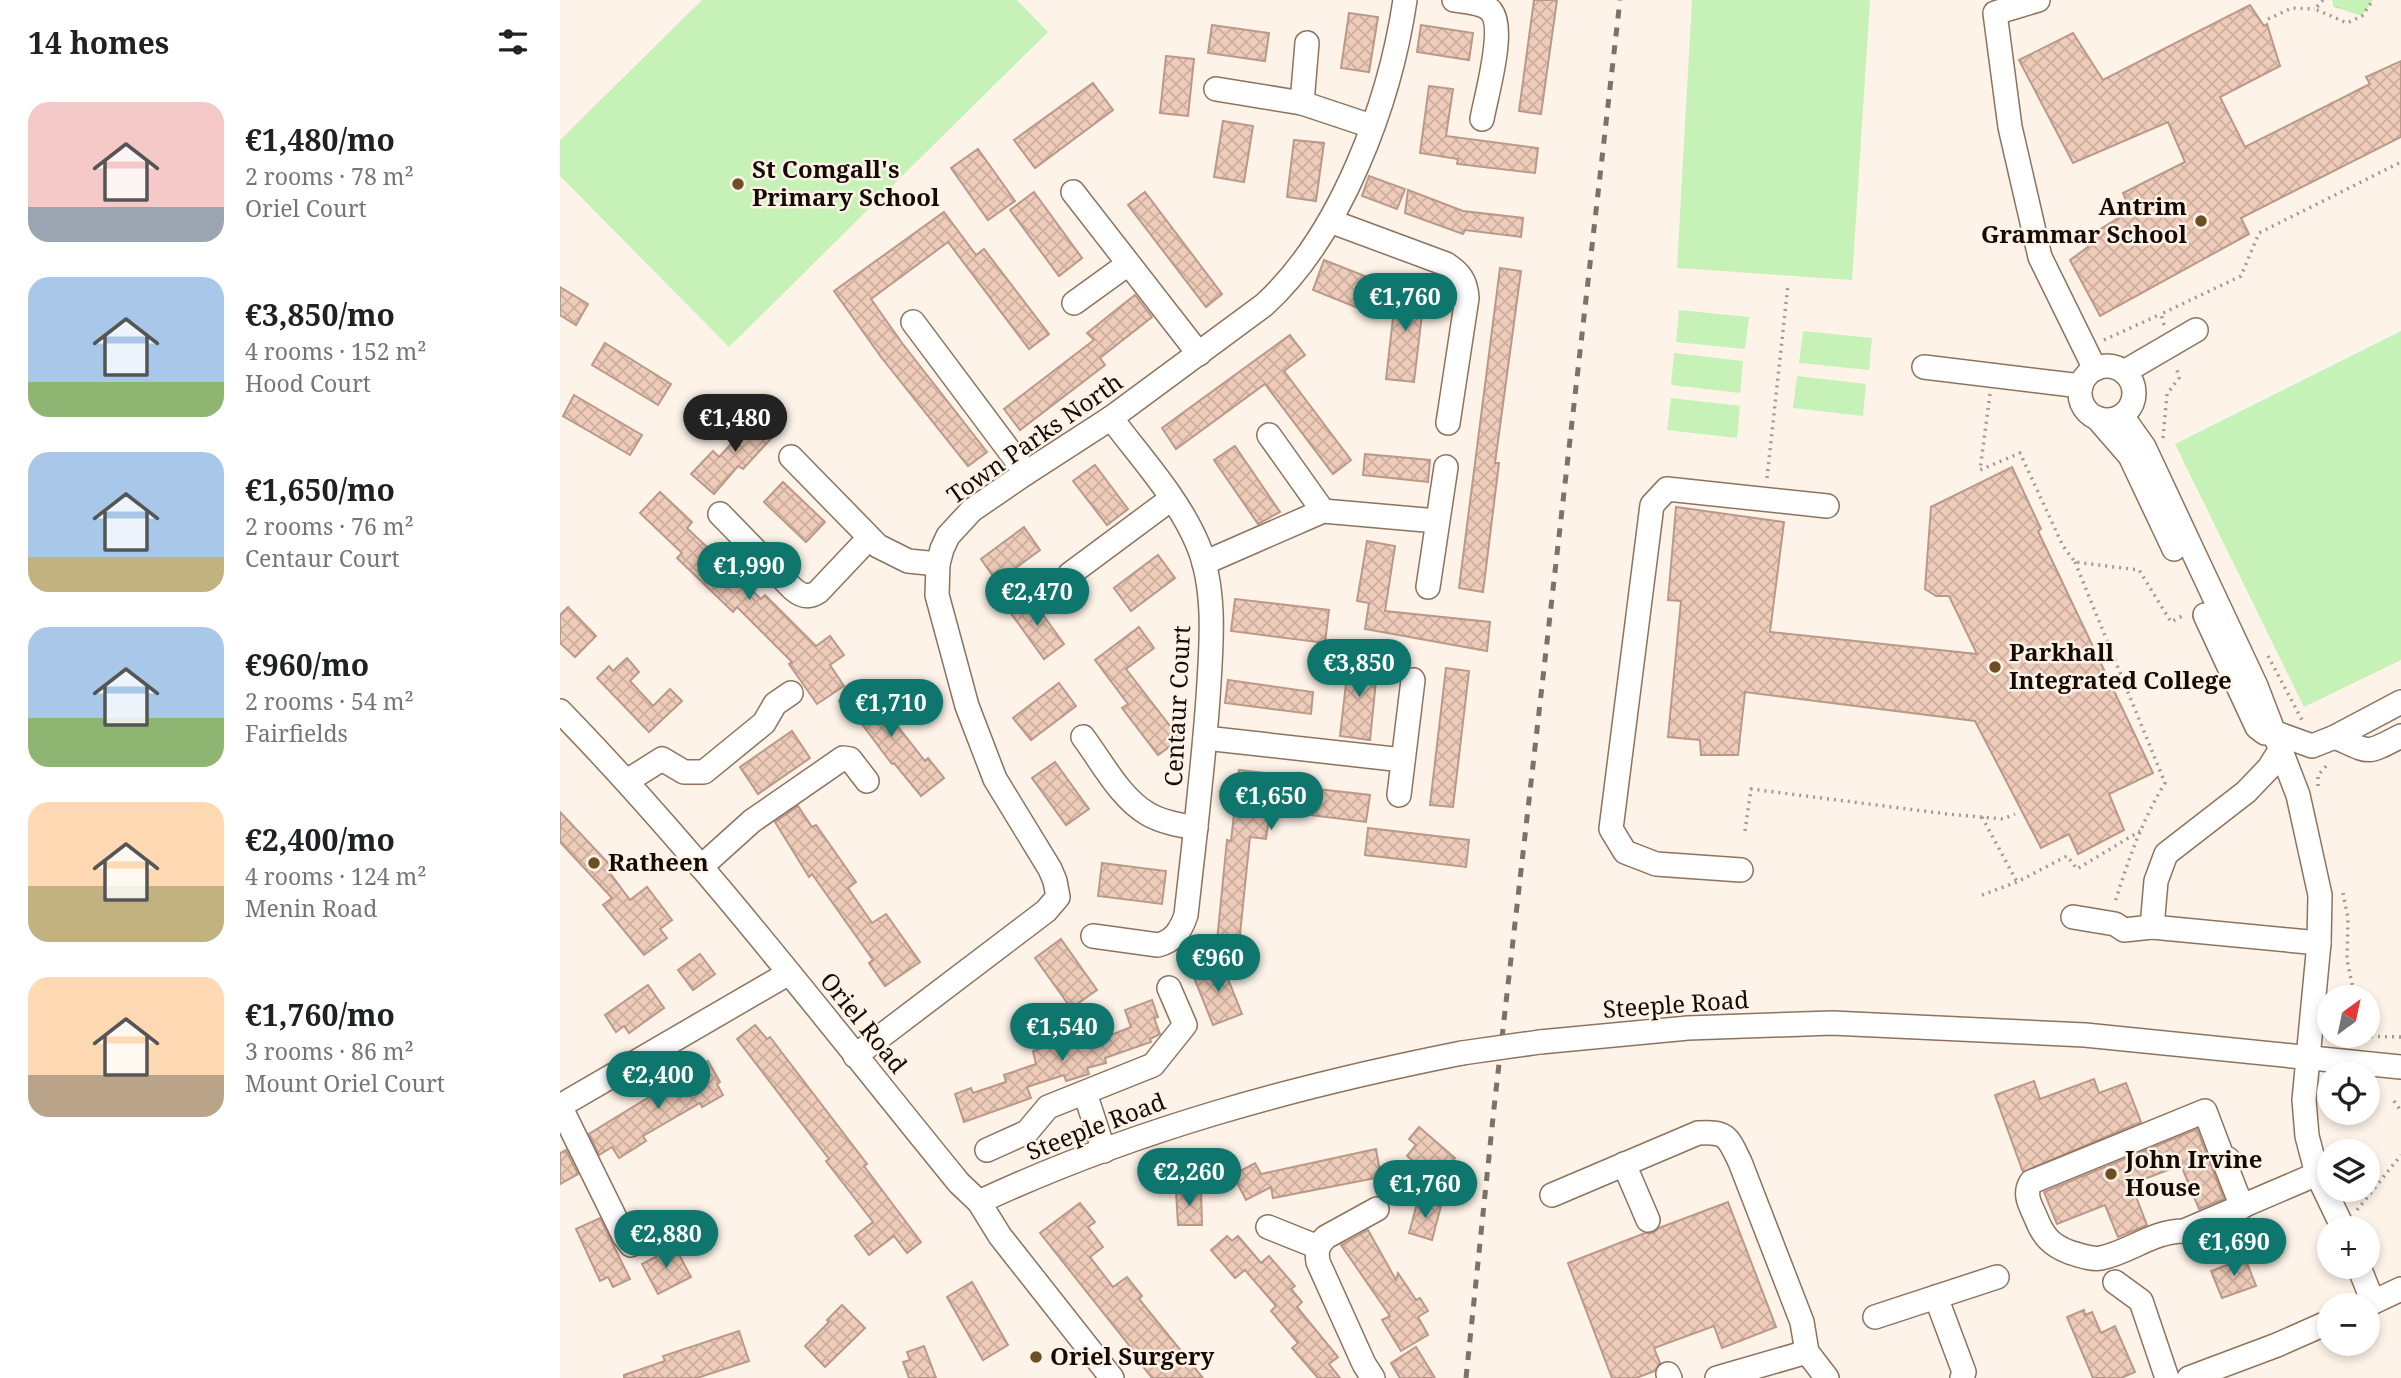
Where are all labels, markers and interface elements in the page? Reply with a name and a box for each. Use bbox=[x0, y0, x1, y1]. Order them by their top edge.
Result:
text: 14 homes bbox=[28, 22, 169, 63]
icon: filters bbox=[494, 23, 532, 61]
text: €1,480/mo bbox=[245, 119, 395, 160]
icon: home bbox=[84, 130, 168, 214]
place label: St Comgall's Primary School bbox=[752, 152, 940, 213]
text: 2 rooms · 78 m² bbox=[245, 160, 414, 192]
marker: St Comgall's Primary School bbox=[730, 176, 746, 192]
place label: Antrim Grammar School bbox=[1981, 189, 2188, 250]
text: Oriel Court bbox=[245, 192, 367, 224]
marker: Antrim Grammar School bbox=[2193, 213, 2209, 229]
pin: €1,760 bbox=[1348, 274, 1462, 333]
text: €1,760 bbox=[1369, 280, 1441, 312]
text: €3,850/mo bbox=[245, 294, 395, 335]
icon: home bbox=[84, 305, 168, 389]
text: 4 rooms · 152 m² bbox=[245, 335, 427, 367]
street label: Town Parks North bbox=[940, 365, 1129, 511]
text: Hood Court bbox=[245, 367, 371, 399]
pin: €1,480 bbox=[678, 394, 792, 454]
text: €1,480 bbox=[699, 401, 771, 433]
text: €1,650/mo bbox=[245, 469, 395, 510]
icon: home bbox=[84, 480, 168, 564]
text: 2 rooms · 76 m² bbox=[245, 510, 414, 542]
text: Centaur Court bbox=[245, 542, 400, 574]
pin: €1,990 bbox=[692, 542, 806, 602]
text: €1,990 bbox=[713, 549, 785, 581]
pin: €2,470 bbox=[980, 568, 1094, 628]
text: €2,470 bbox=[1001, 575, 1073, 607]
street label: Centaur Court bbox=[1156, 624, 1197, 787]
place label: Parkhall Integrated College bbox=[2009, 635, 2232, 696]
pin: €3,850 bbox=[1302, 640, 1416, 699]
text: €960/mo bbox=[245, 644, 369, 685]
text: €3,850 bbox=[1323, 646, 1395, 678]
icon: home bbox=[84, 655, 168, 739]
marker: Parkhall Integrated College bbox=[1987, 659, 2003, 675]
pin: €1,710 bbox=[834, 680, 948, 739]
text: 2 rooms · 54 m² bbox=[245, 685, 414, 717]
text: €1,710 bbox=[855, 686, 927, 718]
text: Fairfields bbox=[245, 717, 348, 749]
pin: €1,650 bbox=[1214, 772, 1328, 832]
text: €1,650 bbox=[1235, 779, 1307, 811]
text: €2,400/mo bbox=[245, 819, 395, 860]
icon: home bbox=[84, 830, 168, 914]
place label: Ratheen bbox=[608, 845, 709, 878]
marker: Ratheen bbox=[586, 855, 602, 871]
text: 4 rooms · 124 m² bbox=[245, 860, 427, 892]
text: Menin Road bbox=[245, 892, 377, 924]
pin: €960 bbox=[1177, 934, 1259, 994]
text: €960 bbox=[1192, 941, 1244, 973]
street label: Oriel Road bbox=[813, 965, 915, 1080]
street label: Steeple Road bbox=[1602, 982, 1750, 1025]
north arrow bbox=[2317, 985, 2380, 1048]
map controls bbox=[2317, 985, 2380, 1356]
text: €1,760/mo bbox=[245, 994, 395, 1035]
pin: €1,540 bbox=[1005, 1004, 1119, 1063]
icon: home bbox=[84, 1005, 168, 1089]
text: €1,540 bbox=[1026, 1010, 1098, 1042]
text: 3 rooms · 86 m² bbox=[245, 1035, 414, 1067]
pin: €2,400 bbox=[601, 1052, 715, 1111]
text: €2,400 bbox=[622, 1058, 694, 1090]
button: locate bbox=[2317, 1062, 2380, 1125]
text: Mount Oriel Court bbox=[245, 1067, 445, 1099]
street label: Steeple Road bbox=[1021, 1084, 1170, 1167]
button: layers bbox=[2317, 1139, 2380, 1202]
place label: John Irvine House bbox=[2124, 1142, 2262, 1203]
pin: €2,260 bbox=[1132, 1148, 1246, 1208]
text: €2,260 bbox=[1153, 1155, 1225, 1187]
pin: €1,760 bbox=[1368, 1160, 1482, 1220]
marker: John Irvine House bbox=[2103, 1166, 2119, 1182]
text: €1,760 bbox=[1389, 1167, 1461, 1199]
pin: €2,880 bbox=[609, 1210, 723, 1270]
button: + bbox=[2317, 1216, 2380, 1279]
text: €2,880 bbox=[630, 1217, 702, 1249]
pin: €1,690 bbox=[2177, 1218, 2291, 1278]
text: €1,690 bbox=[2198, 1225, 2270, 1257]
button: − bbox=[2317, 1293, 2380, 1356]
place label: Oriel Surgery bbox=[1050, 1339, 1214, 1372]
marker: Oriel Surgery bbox=[1028, 1349, 1044, 1365]

